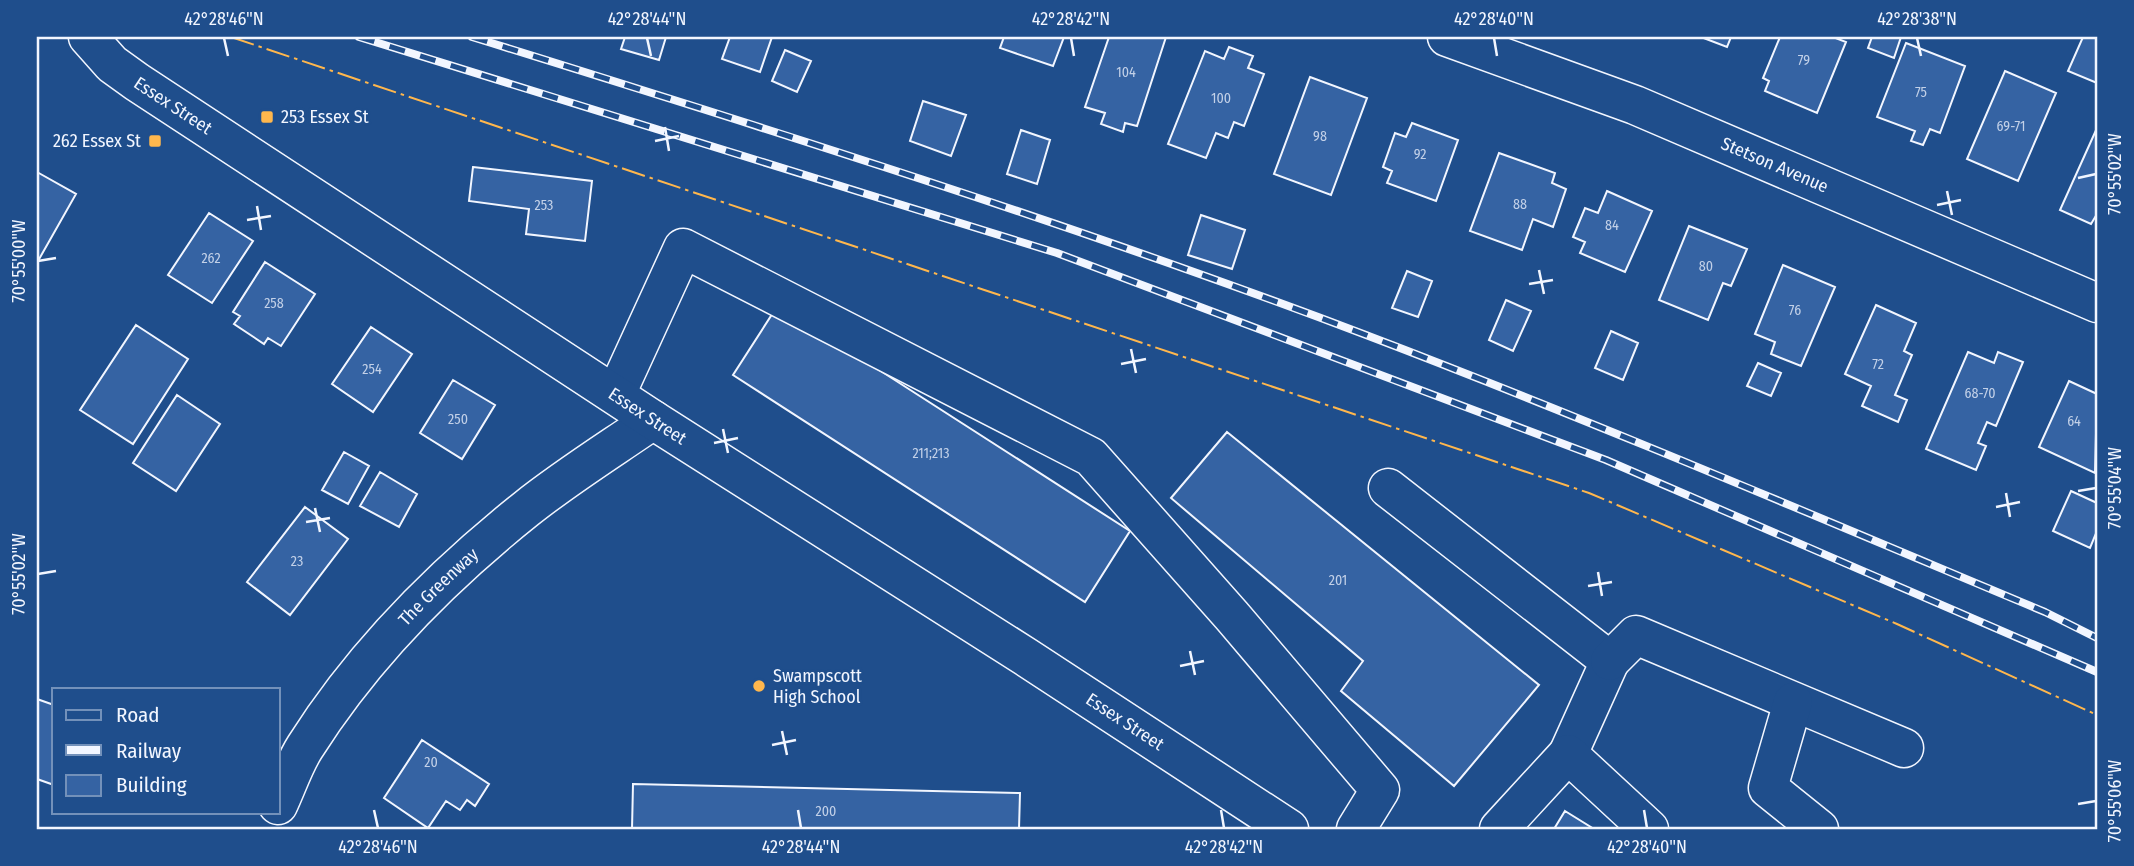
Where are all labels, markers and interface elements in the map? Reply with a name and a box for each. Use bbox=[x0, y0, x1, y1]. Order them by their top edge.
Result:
text: 42°28'46"N bbox=[184, 8, 264, 30]
text: 42°28'44"N bbox=[608, 8, 686, 30]
text: 42°28'42"N bbox=[1032, 8, 1110, 30]
text: 42°28'40"N bbox=[1454, 8, 1534, 30]
text: 42°28'38"N bbox=[1877, 8, 1957, 30]
house number: 79 bbox=[1798, 52, 1810, 69]
house number: 104 bbox=[1116, 64, 1136, 81]
street label: Essex Street bbox=[130, 72, 216, 139]
house number: 75 bbox=[1915, 84, 1927, 101]
house number: 100 bbox=[1211, 90, 1231, 107]
place label: 253 Essex St bbox=[281, 106, 369, 128]
marker: 253 Essex St bbox=[259, 109, 275, 125]
house number: 69-71 bbox=[1997, 118, 2025, 135]
house number: 98 bbox=[1313, 128, 1327, 145]
place label: 262 Essex St bbox=[53, 130, 141, 152]
street label: Stetson Avenue bbox=[1718, 132, 1832, 198]
marker: 262 Essex St bbox=[147, 133, 163, 149]
text: 70°55'02"W bbox=[2104, 133, 2126, 215]
house number: 92 bbox=[1414, 146, 1426, 163]
house number: 88 bbox=[1513, 196, 1527, 213]
house number: 253 bbox=[535, 197, 553, 214]
house number: 84 bbox=[1605, 217, 1619, 234]
text: 70°55'00"W bbox=[8, 219, 30, 303]
house number: 262 bbox=[201, 250, 221, 267]
house number: 80 bbox=[1699, 258, 1713, 275]
house number: 258 bbox=[264, 295, 284, 312]
house number: 76 bbox=[1789, 302, 1801, 319]
house number: 72 bbox=[1872, 356, 1884, 373]
house number: 254 bbox=[362, 361, 382, 378]
street label: Essex Street bbox=[604, 383, 691, 450]
house number: 68-70 bbox=[1964, 385, 1996, 402]
house number: 250 bbox=[448, 411, 468, 428]
house number: 64 bbox=[2067, 413, 2081, 430]
house number: 211;213 bbox=[912, 445, 950, 462]
text: 70°55'04"W bbox=[2104, 447, 2126, 529]
text: 70°55'02"W bbox=[8, 533, 30, 615]
street label: The Greenway bbox=[394, 543, 483, 630]
house number: 23 bbox=[291, 553, 303, 570]
house number: 201 bbox=[1329, 572, 1347, 589]
place label: Swampscott High School bbox=[773, 665, 862, 708]
marker: Swampscott High School bbox=[751, 678, 767, 694]
legend bbox=[52, 688, 280, 814]
street label: Essex Street bbox=[1082, 688, 1168, 755]
text: Road bbox=[116, 702, 160, 728]
text: Railway bbox=[116, 738, 182, 764]
house number: 20 bbox=[424, 754, 438, 771]
text: 70°55'06"W bbox=[2104, 759, 2126, 842]
text: Building bbox=[116, 772, 187, 798]
house number: 200 bbox=[816, 803, 836, 820]
text: 42°28'46"N bbox=[338, 836, 418, 858]
text: 42°28'44"N bbox=[762, 836, 840, 858]
text: 42°28'42"N bbox=[1185, 836, 1263, 858]
text: 42°28'40"N bbox=[1607, 836, 1687, 858]

